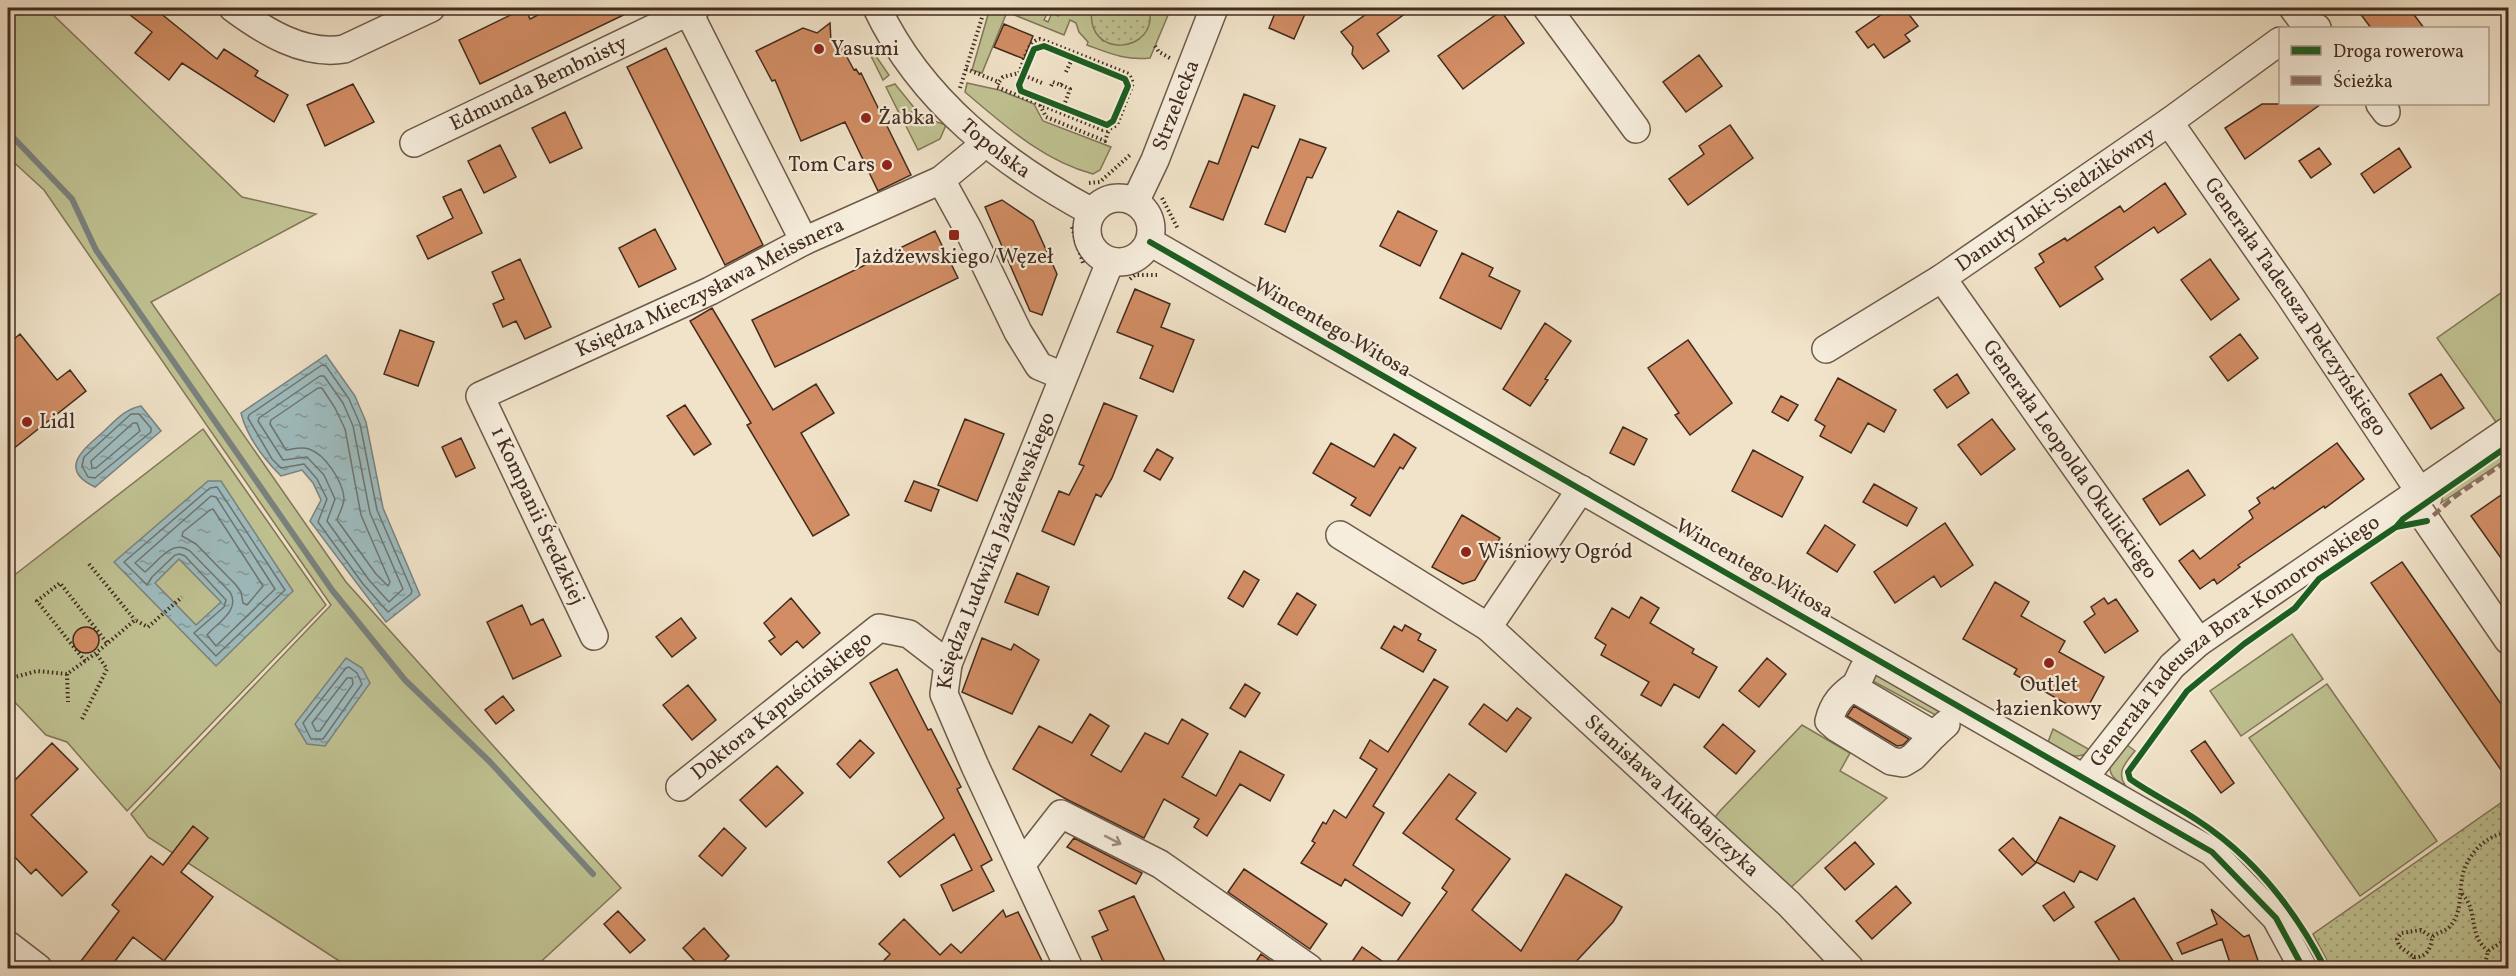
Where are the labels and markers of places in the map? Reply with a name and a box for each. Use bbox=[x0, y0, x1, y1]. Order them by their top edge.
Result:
place label: Yasumi bbox=[831, 35, 899, 64]
marker: Yasumi bbox=[812, 42, 826, 56]
place label: Żabka bbox=[878, 104, 935, 133]
marker: Żabka bbox=[859, 111, 873, 125]
place label: Tom Cars bbox=[788, 151, 875, 180]
marker: Tom Cars bbox=[880, 158, 894, 172]
marker: Jażdżewskiego/Węzeł bbox=[947, 228, 961, 242]
place label: Jażdżewskiego/Węzeł bbox=[855, 243, 1054, 272]
place label: Lidl bbox=[39, 408, 75, 437]
marker: Lidl bbox=[20, 415, 34, 429]
place label: Wiśniowy Ogród bbox=[1478, 538, 1633, 567]
marker: Wiśniowy Ogród bbox=[1459, 545, 1473, 559]
marker: Outlet łazienkowy bbox=[2042, 656, 2056, 670]
place label: Outlet łazienkowy bbox=[1996, 671, 2103, 724]

